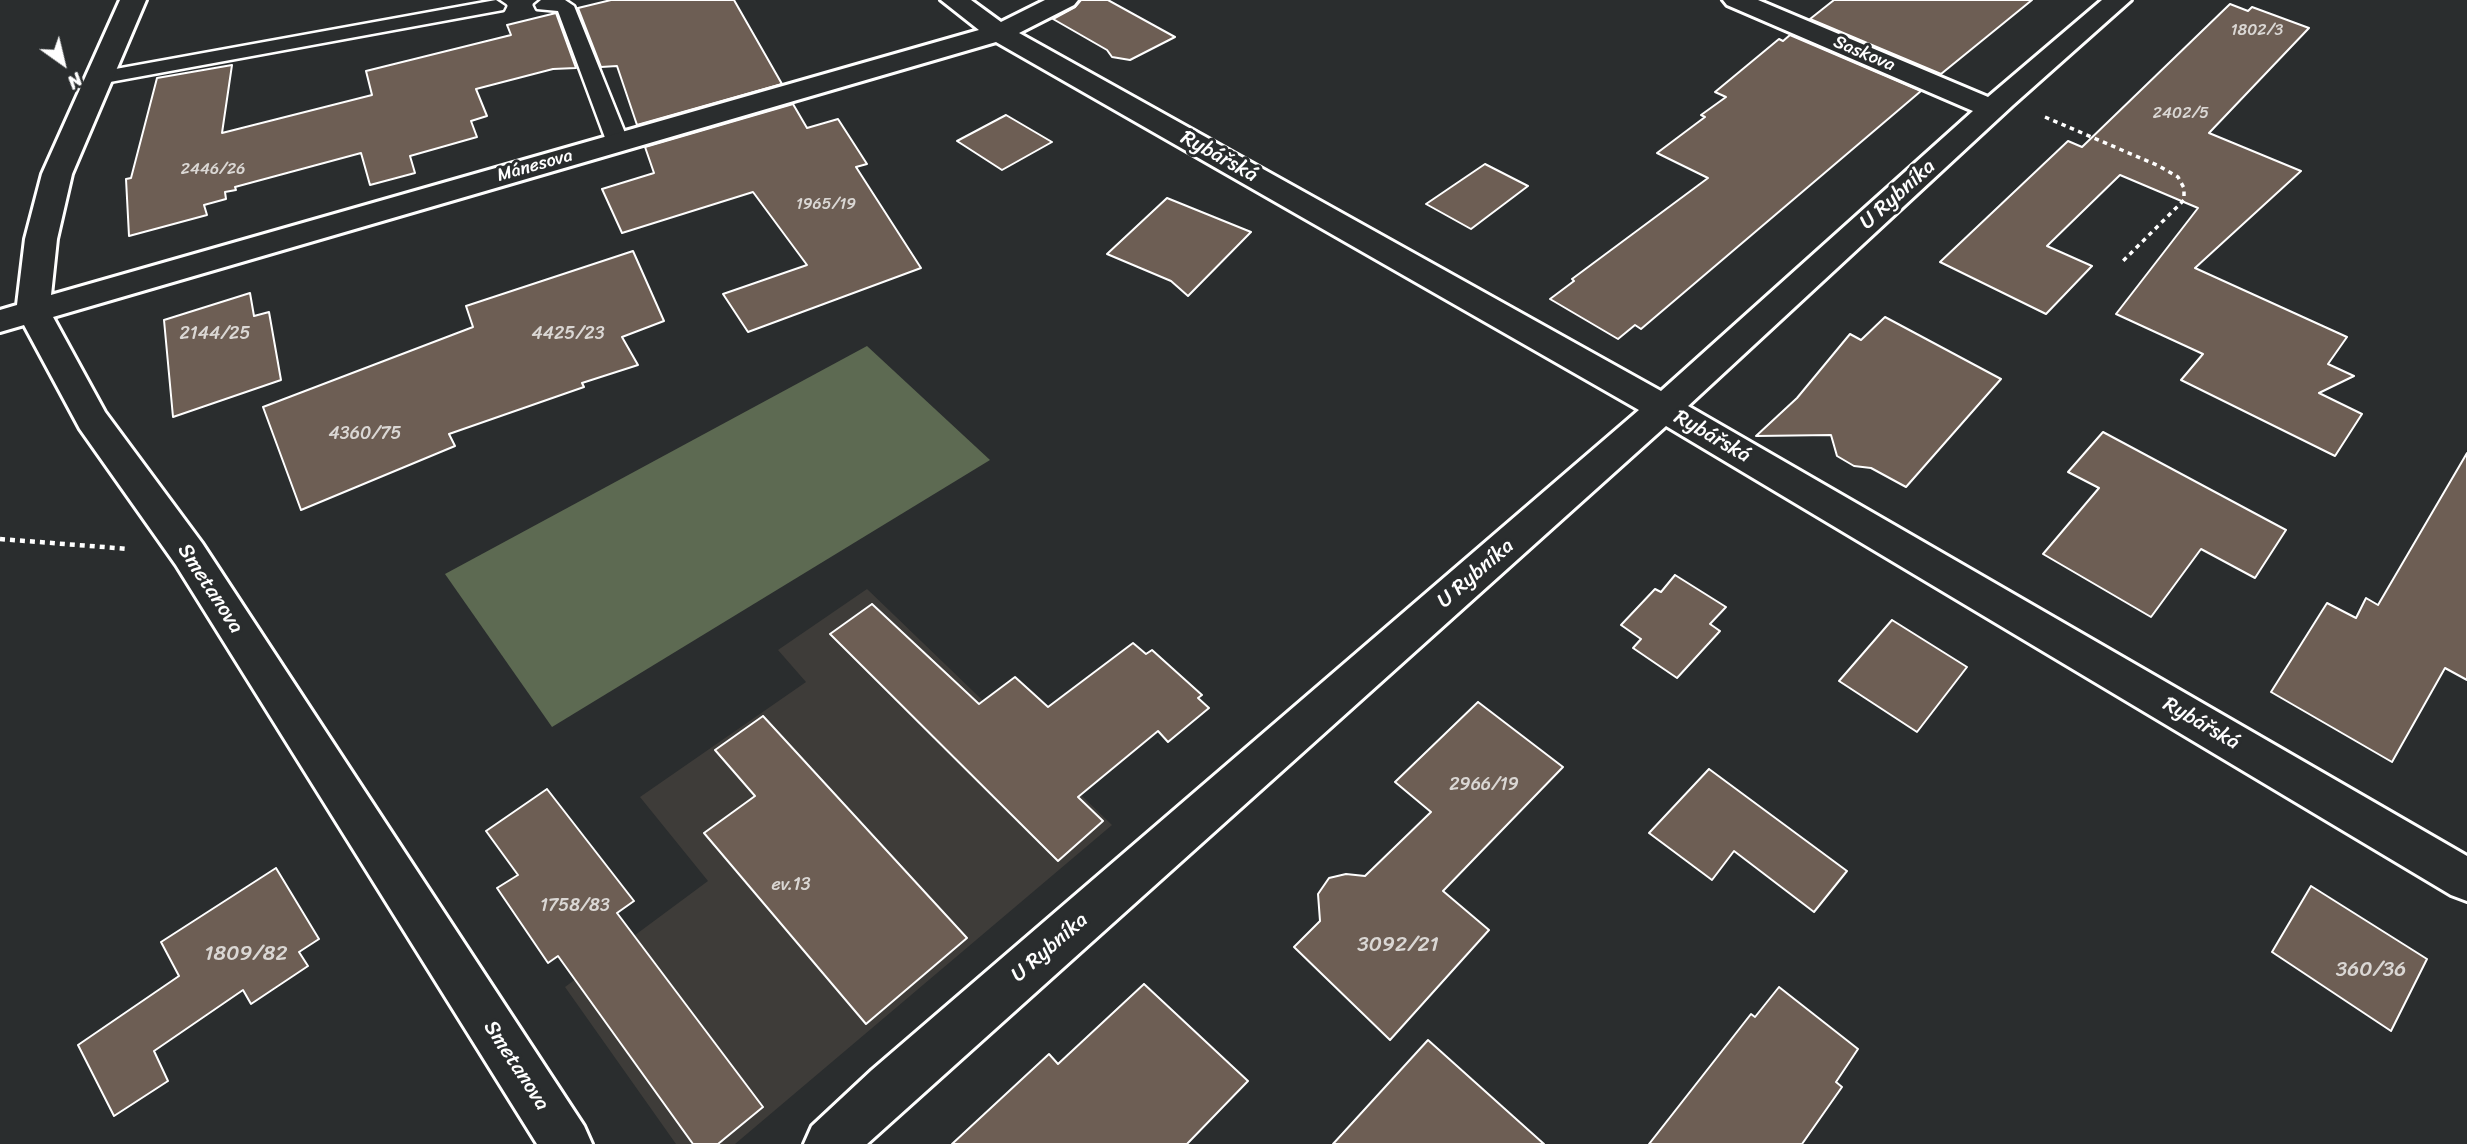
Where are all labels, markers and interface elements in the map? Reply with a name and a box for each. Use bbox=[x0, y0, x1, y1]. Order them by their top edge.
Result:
house number: 1802/3 bbox=[2231, 21, 2283, 41]
north arrow bbox=[28, 28, 98, 98]
street label: Saskova bbox=[1830, 31, 1898, 77]
text: N bbox=[60, 63, 90, 98]
house number: 2402/5 bbox=[2153, 104, 2209, 124]
street label: Rybářská bbox=[1176, 126, 1262, 188]
street label: Mánesova bbox=[495, 145, 575, 187]
street label: U Rybníka bbox=[1855, 154, 1941, 236]
house number: 2446/26 bbox=[181, 160, 245, 180]
house number: 1965/19 bbox=[796, 195, 856, 215]
house number: 2144/25 bbox=[180, 323, 250, 345]
house number: 4425/23 bbox=[531, 323, 605, 345]
street label: Rybářská bbox=[1669, 405, 1755, 469]
house number: 4360/75 bbox=[329, 423, 401, 445]
street label: U Rybníka bbox=[1433, 534, 1519, 614]
street label: Smetanova bbox=[172, 539, 248, 639]
street label: Rybářská bbox=[2158, 692, 2244, 756]
house number: 2966/19 bbox=[1449, 774, 1519, 796]
house number: ev.13 bbox=[771, 874, 811, 896]
house number: 1758/83 bbox=[540, 895, 610, 917]
street label: U Rybníka bbox=[1007, 908, 1093, 988]
house number: 3092/21 bbox=[1357, 933, 1439, 959]
house number: 1809/82 bbox=[204, 942, 288, 968]
house number: 360/36 bbox=[2336, 958, 2406, 984]
street label: Smetanova bbox=[478, 1016, 554, 1116]

